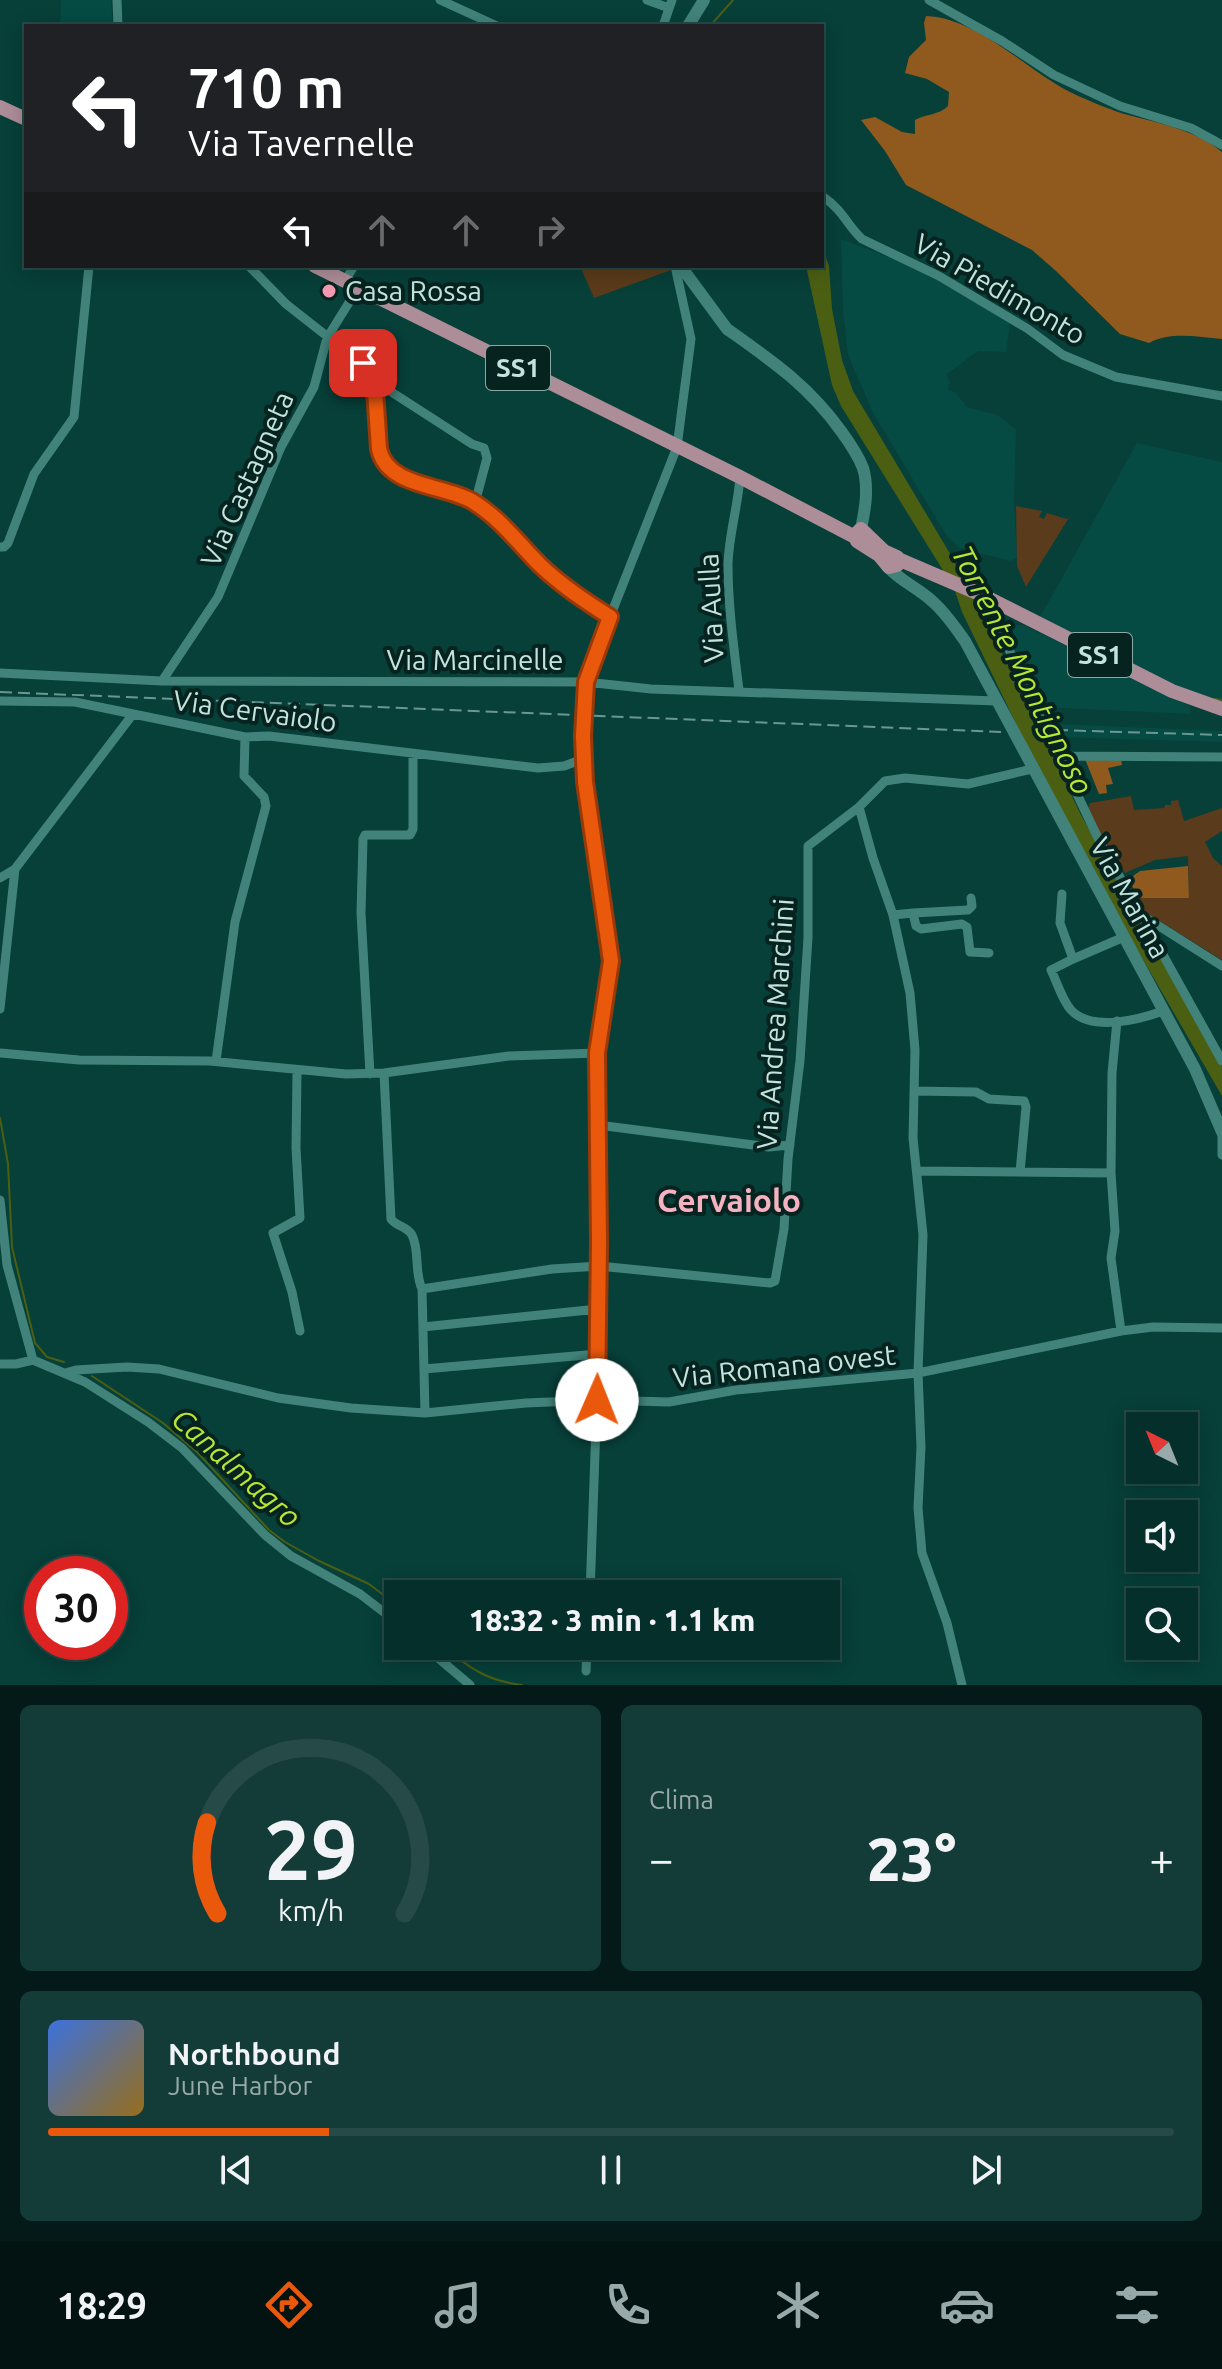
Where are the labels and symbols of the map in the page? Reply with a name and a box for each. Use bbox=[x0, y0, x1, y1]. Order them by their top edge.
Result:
street label: Via Piedimonto bbox=[909, 227, 1091, 350]
place label: Casa Rossa bbox=[345, 275, 482, 306]
marker: Casa Rossa bbox=[320, 282, 338, 300]
pin bbox=[329, 329, 397, 397]
road number: SS1 bbox=[486, 346, 550, 390]
street label: Via Castagneta bbox=[194, 387, 299, 571]
water label: Torrente Montignoso bbox=[945, 539, 1100, 800]
street label: Via Aulla bbox=[692, 552, 729, 664]
road number: SS1 bbox=[1068, 633, 1132, 677]
street label: Via Marcinelle bbox=[387, 644, 564, 675]
street label: Via Cervaiolo bbox=[171, 684, 339, 737]
street label: Via Marina bbox=[1085, 832, 1176, 963]
street label: Via Andrea Marchini bbox=[750, 897, 799, 1151]
district label: Cervaiolo bbox=[657, 1182, 801, 1218]
street label: Via Romana ovest bbox=[671, 1338, 897, 1393]
position arrow bbox=[555, 1358, 639, 1442]
water label: Canalmagro bbox=[166, 1401, 308, 1534]
north arrow bbox=[1126, 1412, 1198, 1484]
speed limit sign: 30 bbox=[24, 1556, 128, 1660]

